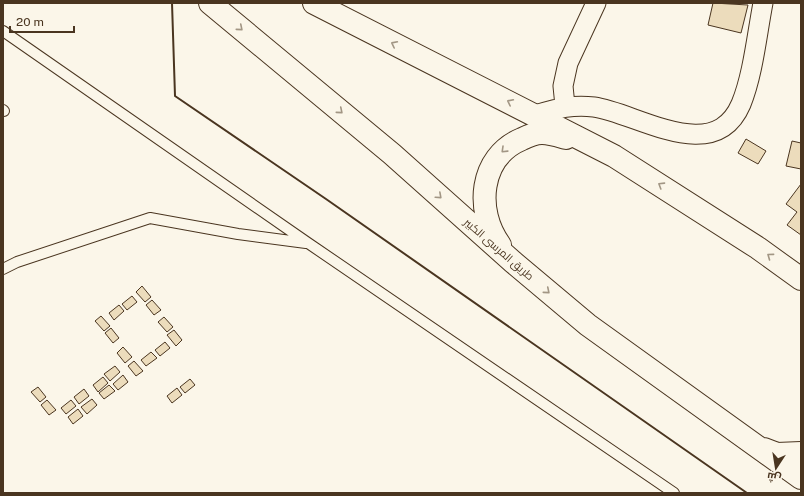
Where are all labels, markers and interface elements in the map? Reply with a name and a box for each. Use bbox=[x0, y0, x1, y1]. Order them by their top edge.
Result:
scale bar bbox=[10, 8, 74, 34]
text: 20 m bbox=[16, 15, 44, 29]
one-way arrow bbox=[236, 23, 243, 30]
one-way arrow bbox=[391, 41, 398, 48]
one-way arrow bbox=[507, 100, 514, 107]
one-way arrow bbox=[336, 107, 343, 114]
one-way arrow bbox=[501, 146, 509, 153]
one-way arrow bbox=[658, 182, 665, 190]
one-way arrow bbox=[434, 191, 442, 199]
street label: طريق المرسى الكبير bbox=[460, 215, 536, 283]
one-way arrow bbox=[767, 254, 774, 261]
one-way arrow bbox=[543, 286, 550, 293]
north arrow bbox=[756, 448, 796, 488]
text: ش bbox=[766, 469, 782, 485]

